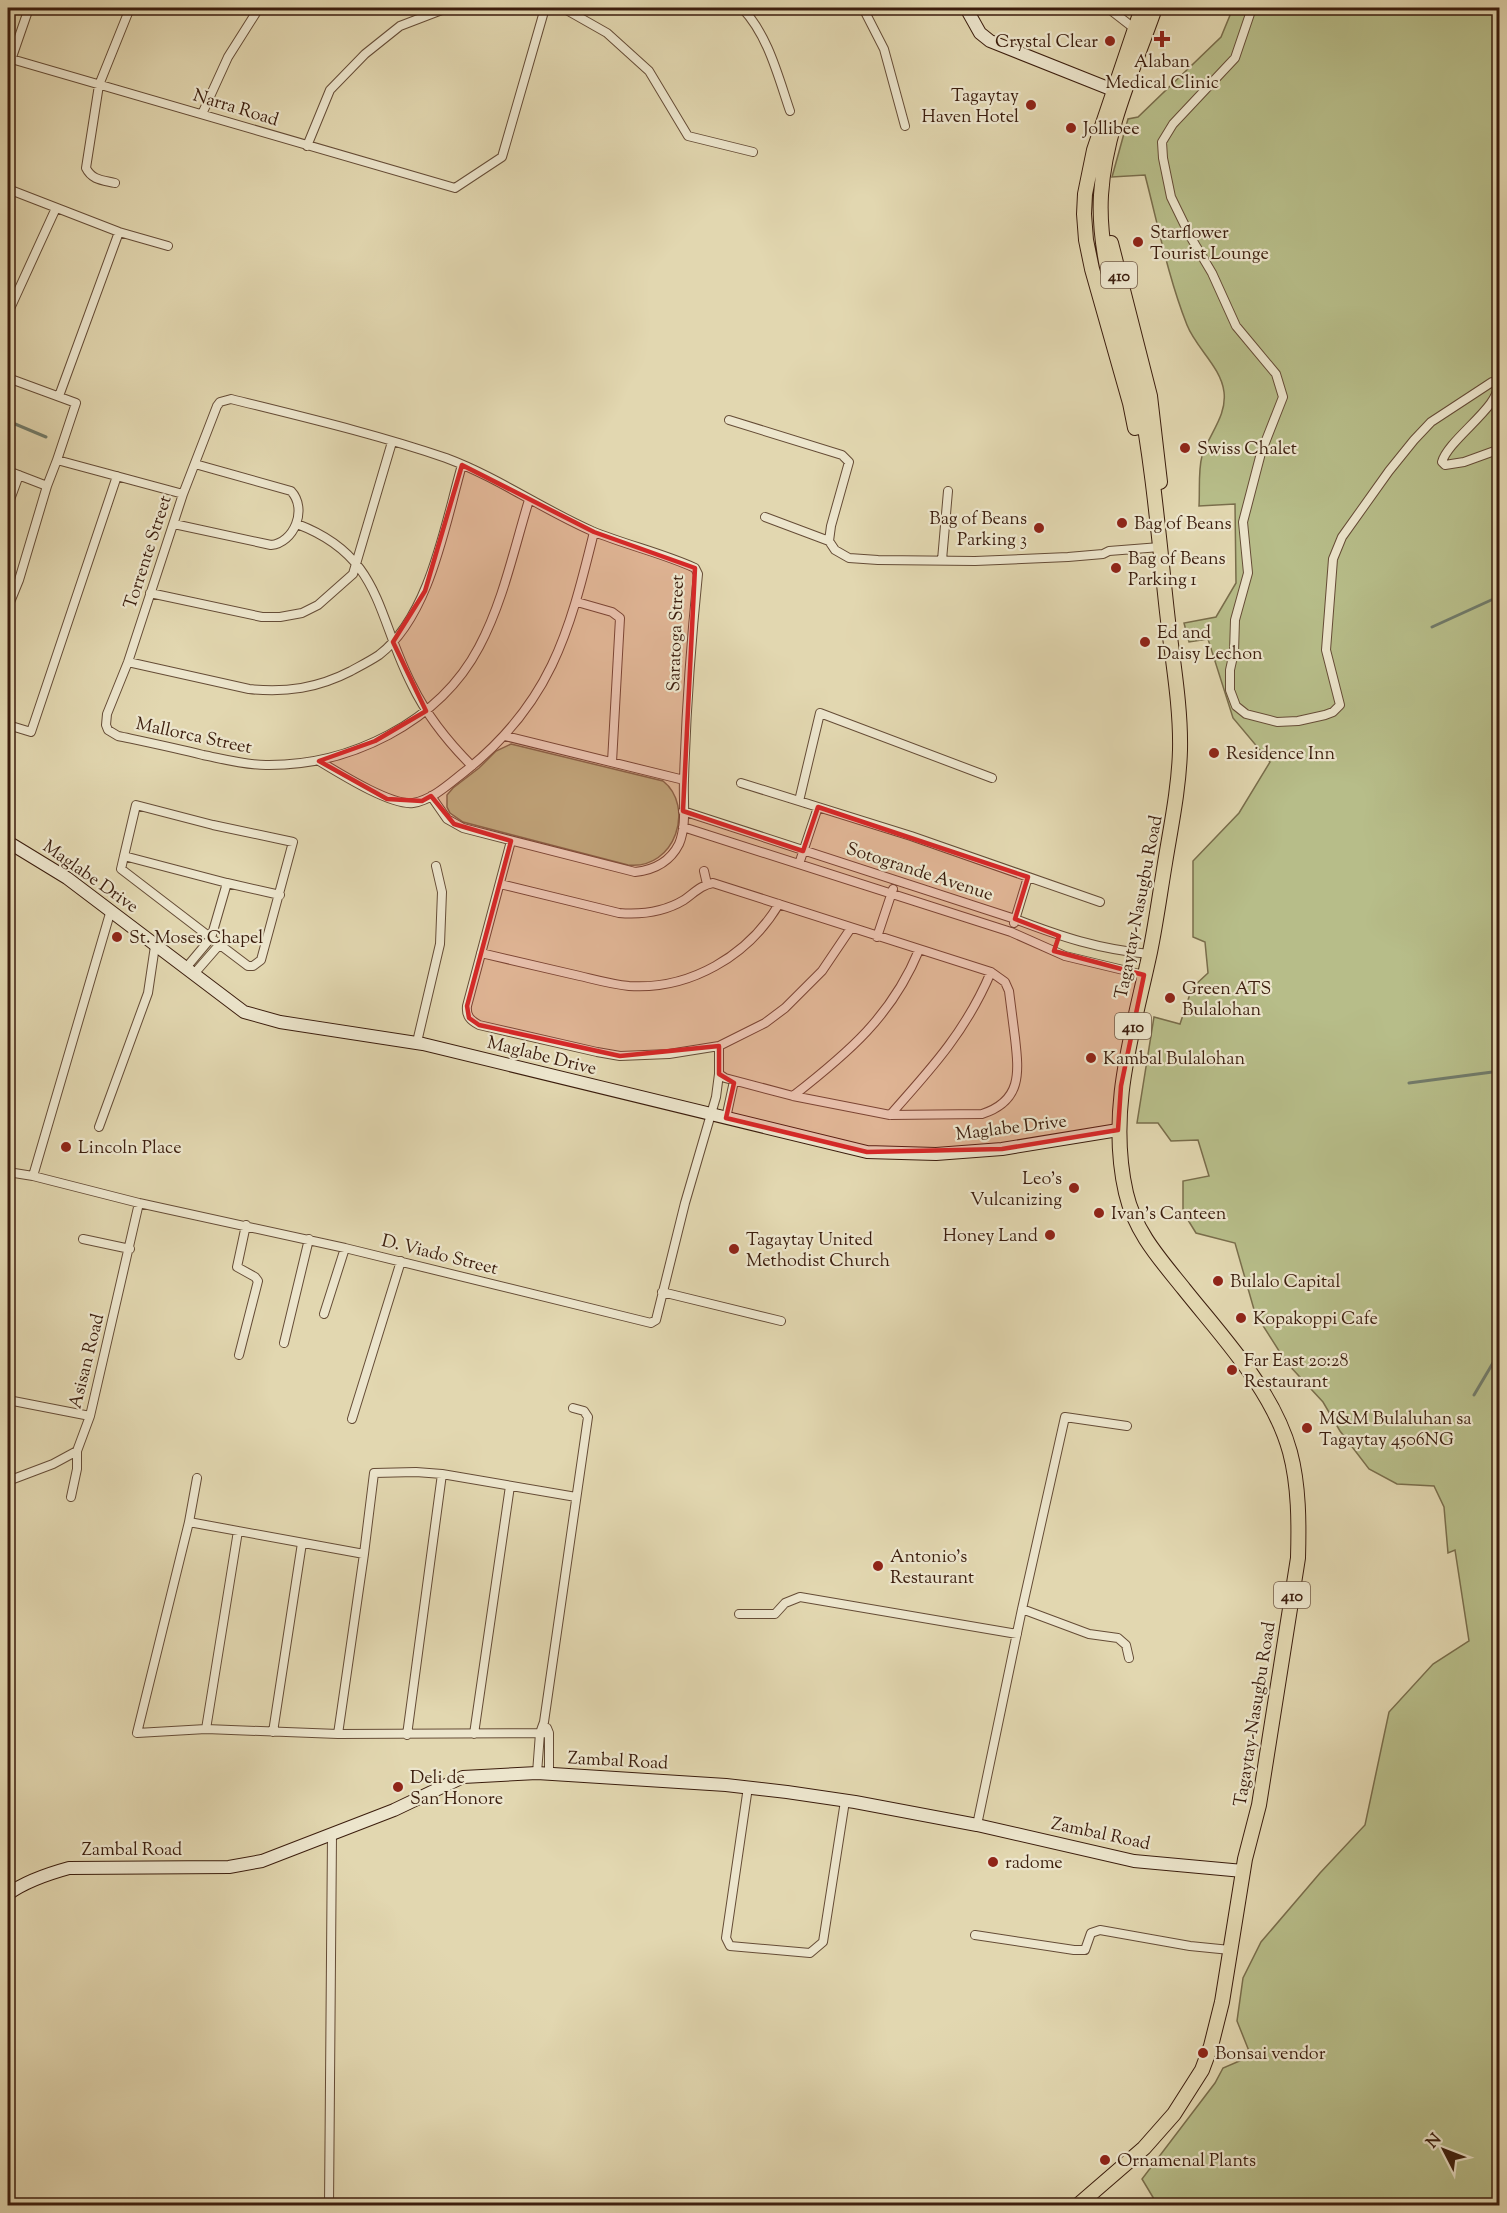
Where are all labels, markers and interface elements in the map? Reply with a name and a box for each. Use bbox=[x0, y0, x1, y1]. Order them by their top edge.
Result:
place label: Crystal Clear bbox=[995, 30, 1098, 56]
marker: Alaban Medical Clinic bbox=[1153, 30, 1171, 48]
marker: Crystal Clear bbox=[1103, 34, 1117, 48]
place label: Alaban Medical Clinic bbox=[1105, 50, 1219, 97]
street label: Narra Road bbox=[189, 84, 281, 134]
place label: Tagaytay Haven Hotel bbox=[921, 84, 1019, 131]
marker: Tagaytay Haven Hotel bbox=[1024, 98, 1038, 112]
place label: Jollibee bbox=[1082, 117, 1140, 143]
marker: Jollibee bbox=[1064, 121, 1078, 135]
place label: Starflower Tourist Lounge bbox=[1150, 221, 1269, 268]
marker: Starflower Tourist Lounge bbox=[1131, 235, 1145, 249]
road number: 410 bbox=[1101, 262, 1137, 288]
place label: Swiss Chalet bbox=[1197, 437, 1297, 463]
marker: Swiss Chalet bbox=[1178, 441, 1192, 455]
street label: Torrente Street bbox=[118, 492, 180, 613]
place label: Bag of Beans Parking 3 bbox=[929, 507, 1027, 554]
place label: Bag of Beans bbox=[1134, 512, 1232, 538]
marker: Bag of Beans bbox=[1115, 516, 1129, 530]
marker: Bag of Beans Parking 3 bbox=[1032, 521, 1046, 535]
place label: Bag of Beans Parking 1 bbox=[1128, 547, 1226, 594]
marker: Bag of Beans Parking 1 bbox=[1109, 561, 1123, 575]
street label: Saratoga Street bbox=[662, 574, 692, 692]
place label: Ed and Daisy Lechon bbox=[1157, 621, 1263, 668]
marker: Ed and Daisy Lechon bbox=[1138, 635, 1152, 649]
street label: Mallorca Street bbox=[133, 712, 254, 762]
place label: Residence Inn bbox=[1226, 742, 1336, 768]
marker: Residence Inn bbox=[1207, 746, 1221, 760]
street label: Tagaytay-Nasugbu Road bbox=[1109, 813, 1171, 1002]
street label: Maglabe Drive bbox=[37, 835, 143, 920]
street label: Sotogrande Avenue bbox=[843, 837, 996, 909]
place label: St. Moses Chapel bbox=[129, 926, 263, 952]
marker: St. Moses Chapel bbox=[110, 930, 124, 944]
place label: Green ATS Bulalohan bbox=[1182, 977, 1271, 1024]
marker: Green ATS Bulalohan bbox=[1163, 991, 1177, 1005]
road number: 410 bbox=[1115, 1013, 1151, 1039]
street label: Maglabe Drive bbox=[484, 1031, 599, 1083]
place label: Kambal Bulalohan bbox=[1103, 1047, 1246, 1073]
marker: Kambal Bulalohan bbox=[1084, 1051, 1098, 1065]
street label: Maglabe Drive bbox=[954, 1109, 1068, 1149]
place label: Lincoln Place bbox=[78, 1136, 182, 1162]
marker: Lincoln Place bbox=[59, 1140, 73, 1154]
place label: Leo's Vulcanizing bbox=[970, 1167, 1062, 1214]
marker: Leo's Vulcanizing bbox=[1067, 1181, 1081, 1195]
place label: Ivan's Canteen bbox=[1111, 1202, 1227, 1228]
marker: Ivan's Canteen bbox=[1092, 1206, 1106, 1220]
place label: Honey Land bbox=[943, 1224, 1038, 1250]
place label: Tagaytay United Methodist Church bbox=[746, 1228, 890, 1275]
marker: Honey Land bbox=[1043, 1228, 1057, 1242]
street label: D. Viado Street bbox=[379, 1229, 500, 1283]
marker: Tagaytay United Methodist Church bbox=[727, 1242, 741, 1256]
place label: Bulalo Capital bbox=[1230, 1270, 1340, 1296]
marker: Bulalo Capital bbox=[1211, 1274, 1225, 1288]
place label: Kopakoppi Cafe bbox=[1253, 1307, 1378, 1333]
street label: Asisan Road bbox=[64, 1311, 112, 1412]
marker: Kopakoppi Cafe bbox=[1234, 1311, 1248, 1325]
place label: Far East 20:28 Restaurant bbox=[1244, 1349, 1348, 1396]
marker: Far East 20:28 Restaurant bbox=[1225, 1363, 1239, 1377]
place label: M&M Bulaluhan sa Tagaytay 4506NG bbox=[1319, 1407, 1472, 1454]
marker: M&M Bulaluhan sa Tagaytay 4506NG bbox=[1300, 1421, 1314, 1435]
place label: Antonio's Restaurant bbox=[890, 1545, 974, 1592]
marker: Antonio's Restaurant bbox=[871, 1559, 885, 1573]
road number: 410 bbox=[1274, 1582, 1310, 1608]
street label: Tagaytay-Nasugbu Road bbox=[1229, 1620, 1283, 1809]
street label: Zambal Road bbox=[567, 1746, 669, 1778]
place label: Deli de San Honore bbox=[410, 1766, 503, 1813]
marker: Deli de San Honore bbox=[391, 1780, 405, 1794]
street label: Zambal Road bbox=[1049, 1812, 1152, 1858]
street label: Zambal Road bbox=[82, 1838, 182, 1864]
place label: radome bbox=[1005, 1851, 1063, 1877]
marker: radome bbox=[986, 1855, 1000, 1869]
place label: Bonsai vendor bbox=[1215, 2042, 1326, 2068]
marker: Bonsai vendor bbox=[1196, 2046, 1210, 2060]
north arrow bbox=[1414, 2120, 1474, 2180]
text: N bbox=[1422, 2129, 1448, 2154]
place label: Ornamenal Plants bbox=[1117, 2149, 1256, 2175]
marker: Ornamenal Plants bbox=[1098, 2153, 1112, 2167]

